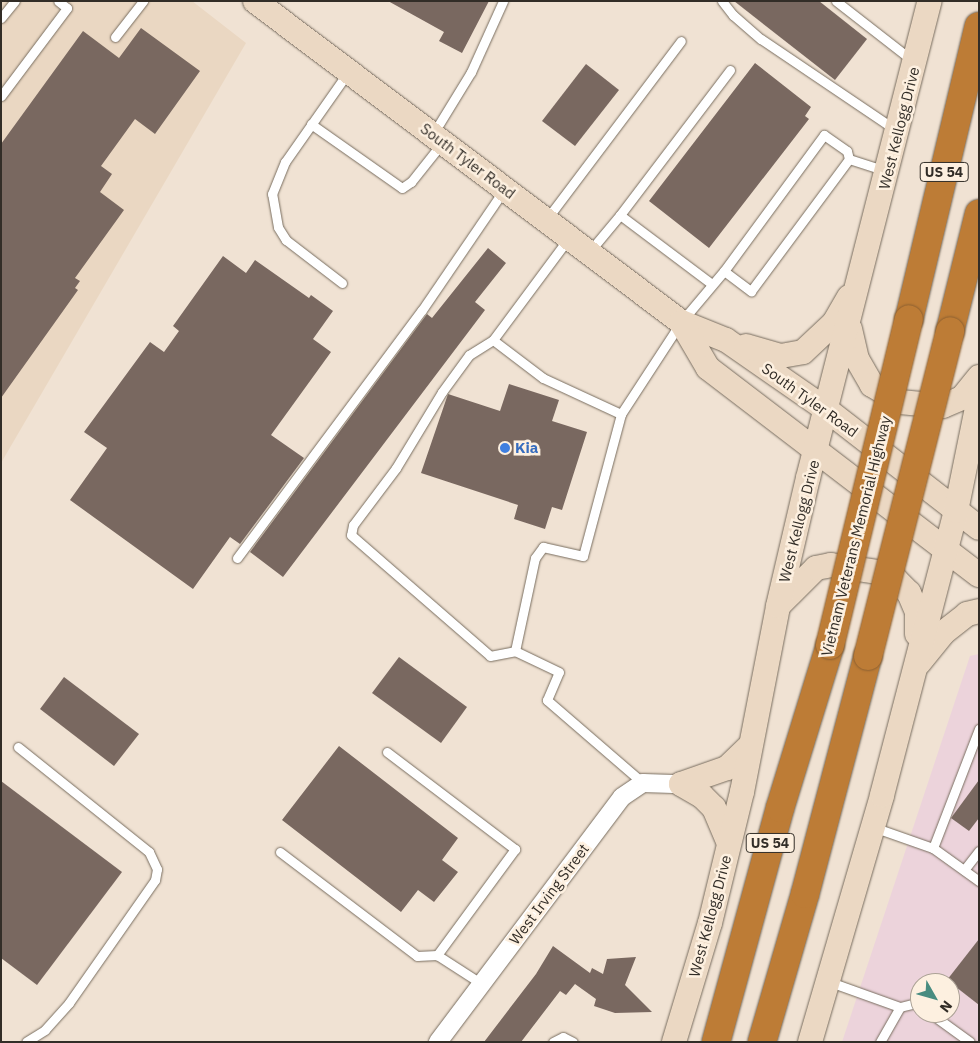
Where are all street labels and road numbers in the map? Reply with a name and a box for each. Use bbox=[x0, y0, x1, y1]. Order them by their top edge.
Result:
street label: West Kellogg Drive bbox=[875, 65, 923, 191]
street label: South Tyler Road bbox=[417, 119, 519, 203]
road number: US 54 bbox=[919, 160, 969, 183]
street label: South Tyler Road bbox=[758, 359, 862, 441]
street label: Vietnam Veterans Memorial Highway bbox=[817, 414, 895, 658]
street label: West Kellogg Drive bbox=[775, 458, 823, 584]
road number: US 54 bbox=[745, 831, 795, 854]
street label: West Irving Street bbox=[505, 840, 593, 948]
street label: West Kellogg Drive bbox=[685, 853, 735, 979]

